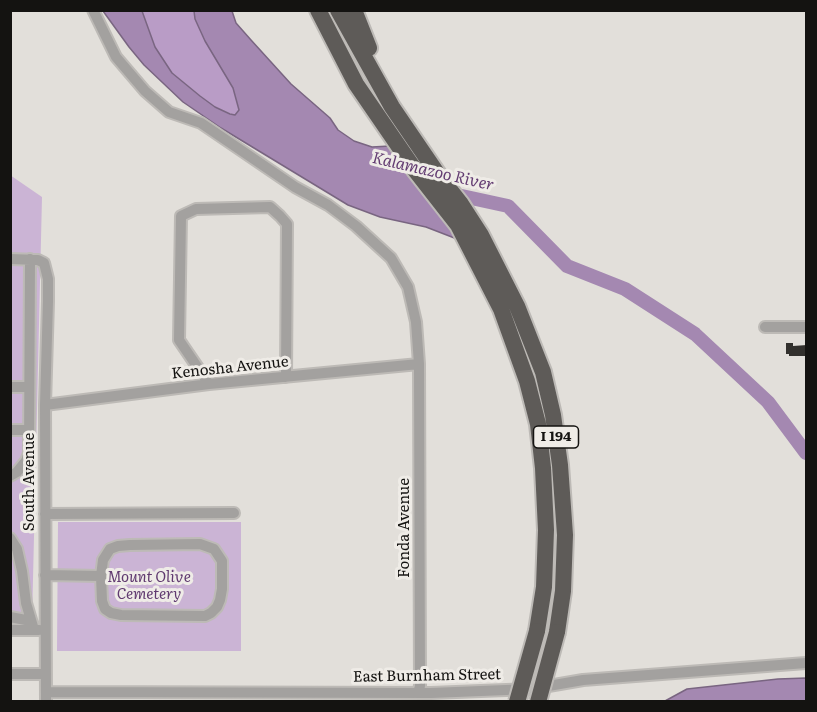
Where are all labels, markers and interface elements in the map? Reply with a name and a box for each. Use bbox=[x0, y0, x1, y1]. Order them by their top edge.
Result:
water label: Kalamazoo River bbox=[370, 149, 496, 195]
street label: Kenosha Avenue bbox=[171, 353, 289, 383]
road number: I 194 bbox=[534, 426, 578, 448]
street label: South Avenue bbox=[21, 433, 39, 531]
street label: Fonda Avenue bbox=[396, 478, 414, 578]
park label: Mount Olive Cemetery bbox=[107, 569, 191, 604]
street label: East Burnham Street bbox=[353, 666, 501, 686]

